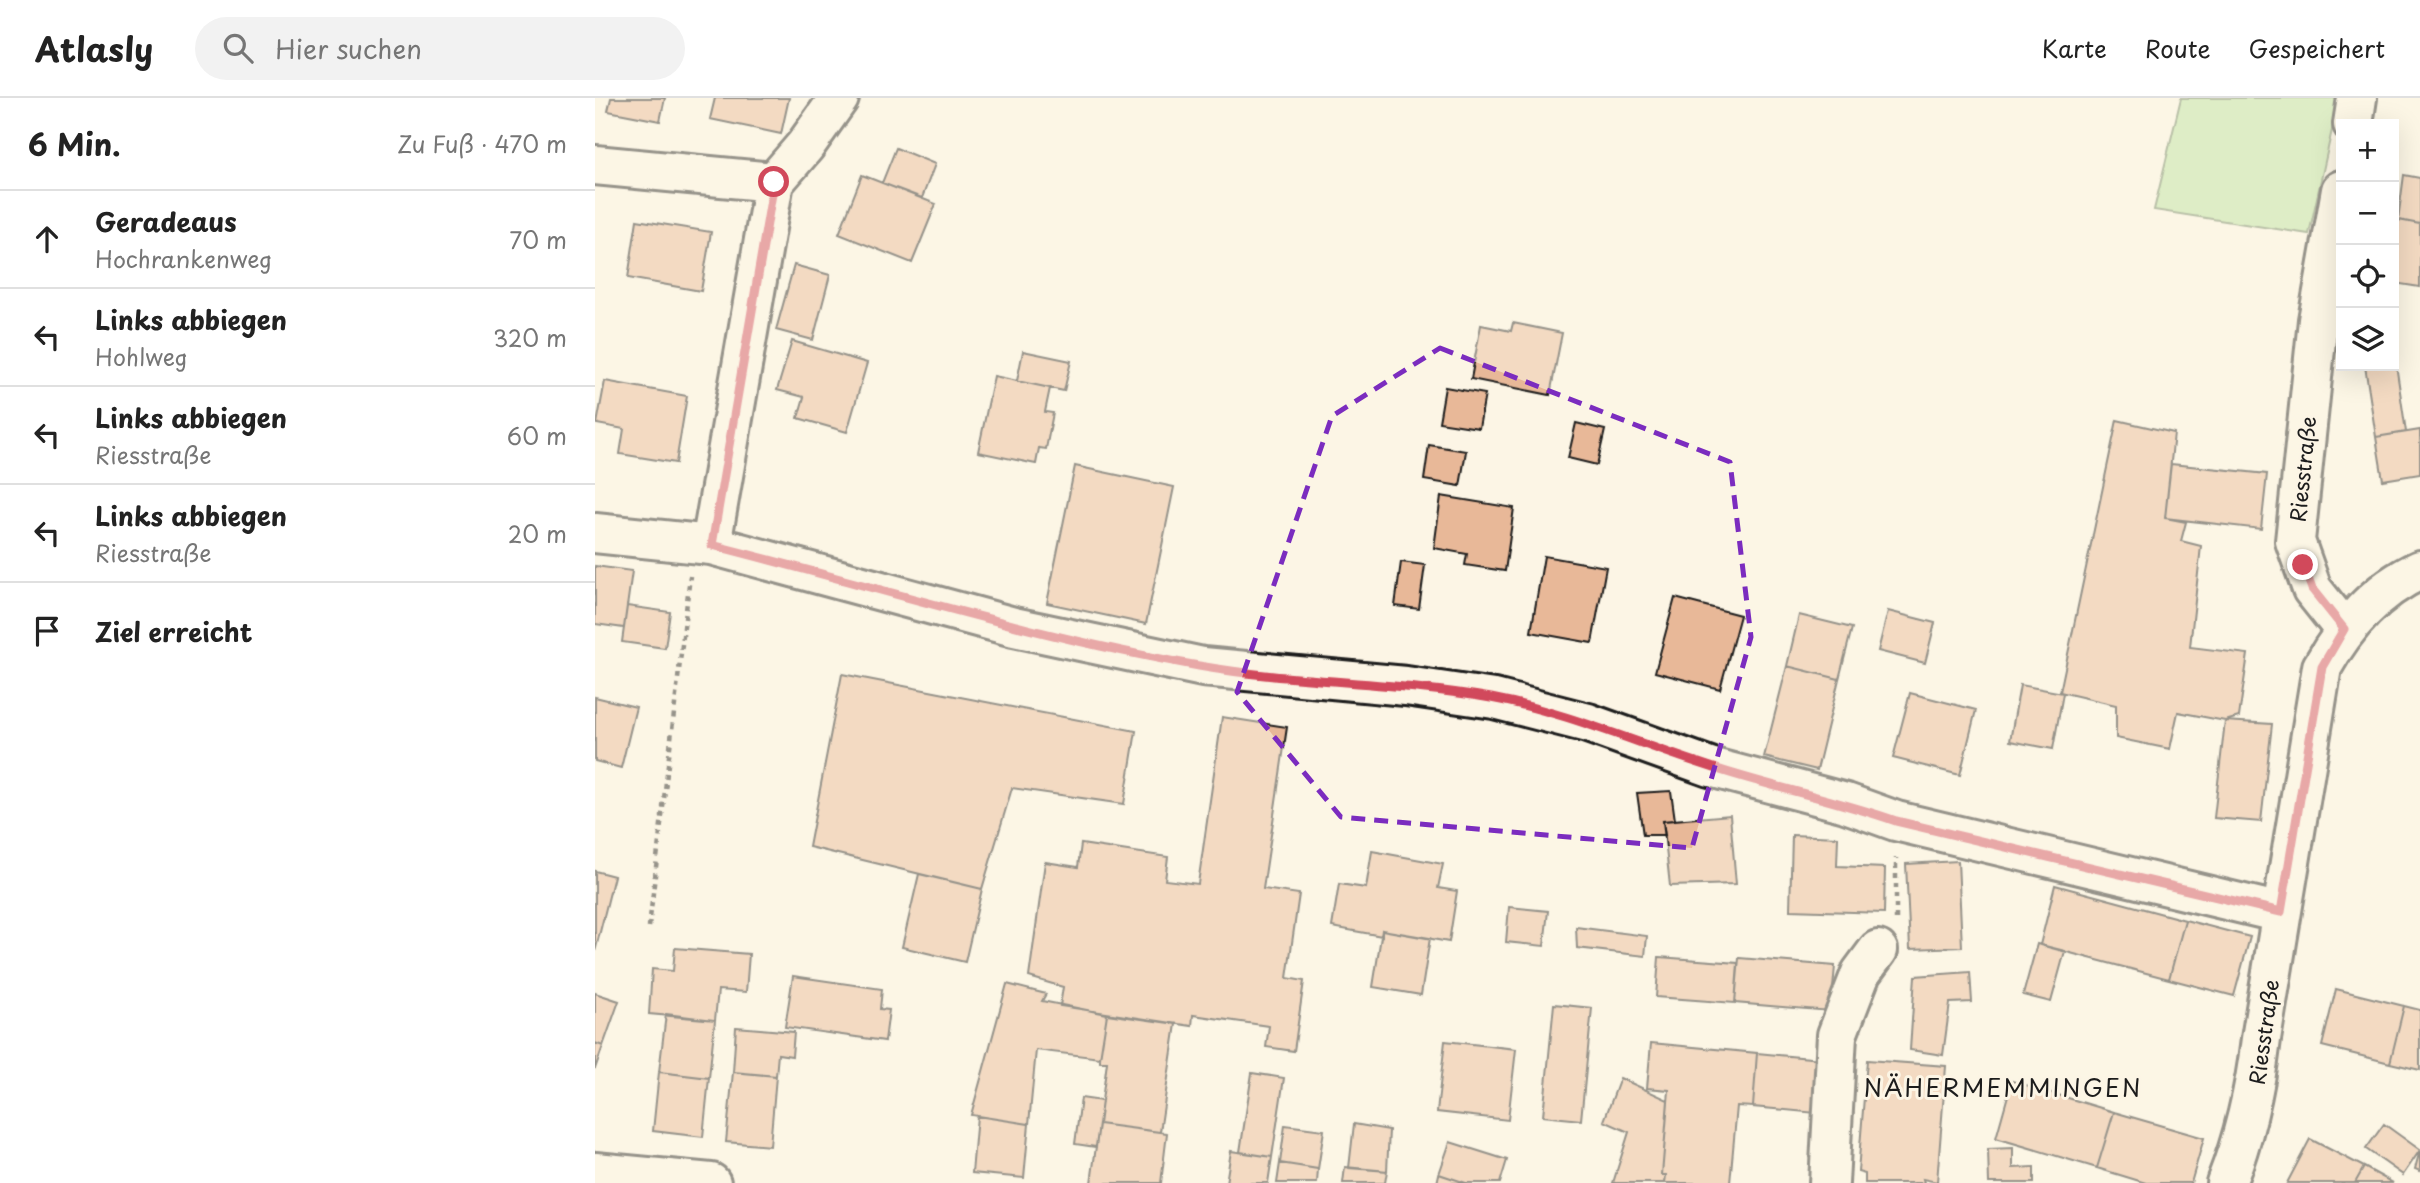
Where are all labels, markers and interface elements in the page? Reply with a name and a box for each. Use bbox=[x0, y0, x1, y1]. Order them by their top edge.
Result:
search box bbox=[195, 17, 685, 80]
text: Atlasly bbox=[35, 23, 153, 73]
icon: search bbox=[219, 29, 257, 67]
text: Hier suchen bbox=[275, 29, 422, 68]
text: Karte bbox=[2042, 30, 2107, 66]
text: Route bbox=[2145, 30, 2211, 66]
text: Gespeichert bbox=[2249, 30, 2385, 66]
map controls bbox=[2336, 119, 2399, 371]
button: + bbox=[2336, 119, 2399, 182]
text: 6 Min. bbox=[28, 121, 121, 166]
text: Zu Fuß · 470 m bbox=[397, 126, 567, 161]
route start bbox=[758, 166, 789, 197]
button: − bbox=[2336, 182, 2399, 245]
text: Geradeaus bbox=[95, 202, 237, 241]
icon: ahead bbox=[28, 220, 66, 258]
text: 70 m bbox=[509, 222, 567, 257]
text: Hochrankenweg bbox=[95, 241, 272, 276]
button: locate bbox=[2336, 245, 2399, 308]
text: Links abbiegen bbox=[95, 300, 287, 339]
button: layers bbox=[2336, 308, 2399, 371]
icon: left bbox=[28, 318, 66, 356]
text: 320 m bbox=[493, 320, 567, 355]
text: Hohlweg bbox=[95, 339, 188, 374]
text: Links abbiegen bbox=[95, 398, 287, 437]
street label: Riesstraße bbox=[2281, 414, 2323, 524]
icon: left bbox=[28, 416, 66, 454]
text: 60 m bbox=[507, 418, 567, 453]
text: Riesstraße bbox=[95, 437, 211, 472]
text: Links abbiegen bbox=[95, 496, 287, 535]
icon: left bbox=[28, 514, 66, 552]
text: 20 m bbox=[508, 516, 567, 551]
text: Riesstraße bbox=[95, 535, 211, 570]
route end bbox=[2287, 549, 2318, 580]
icon: arrive bbox=[28, 612, 66, 650]
text: Ziel erreicht bbox=[95, 612, 253, 651]
street label: Riesstraße bbox=[2240, 977, 2286, 1087]
district label: NÄHERMEMMINGEN bbox=[1863, 1069, 2143, 1105]

